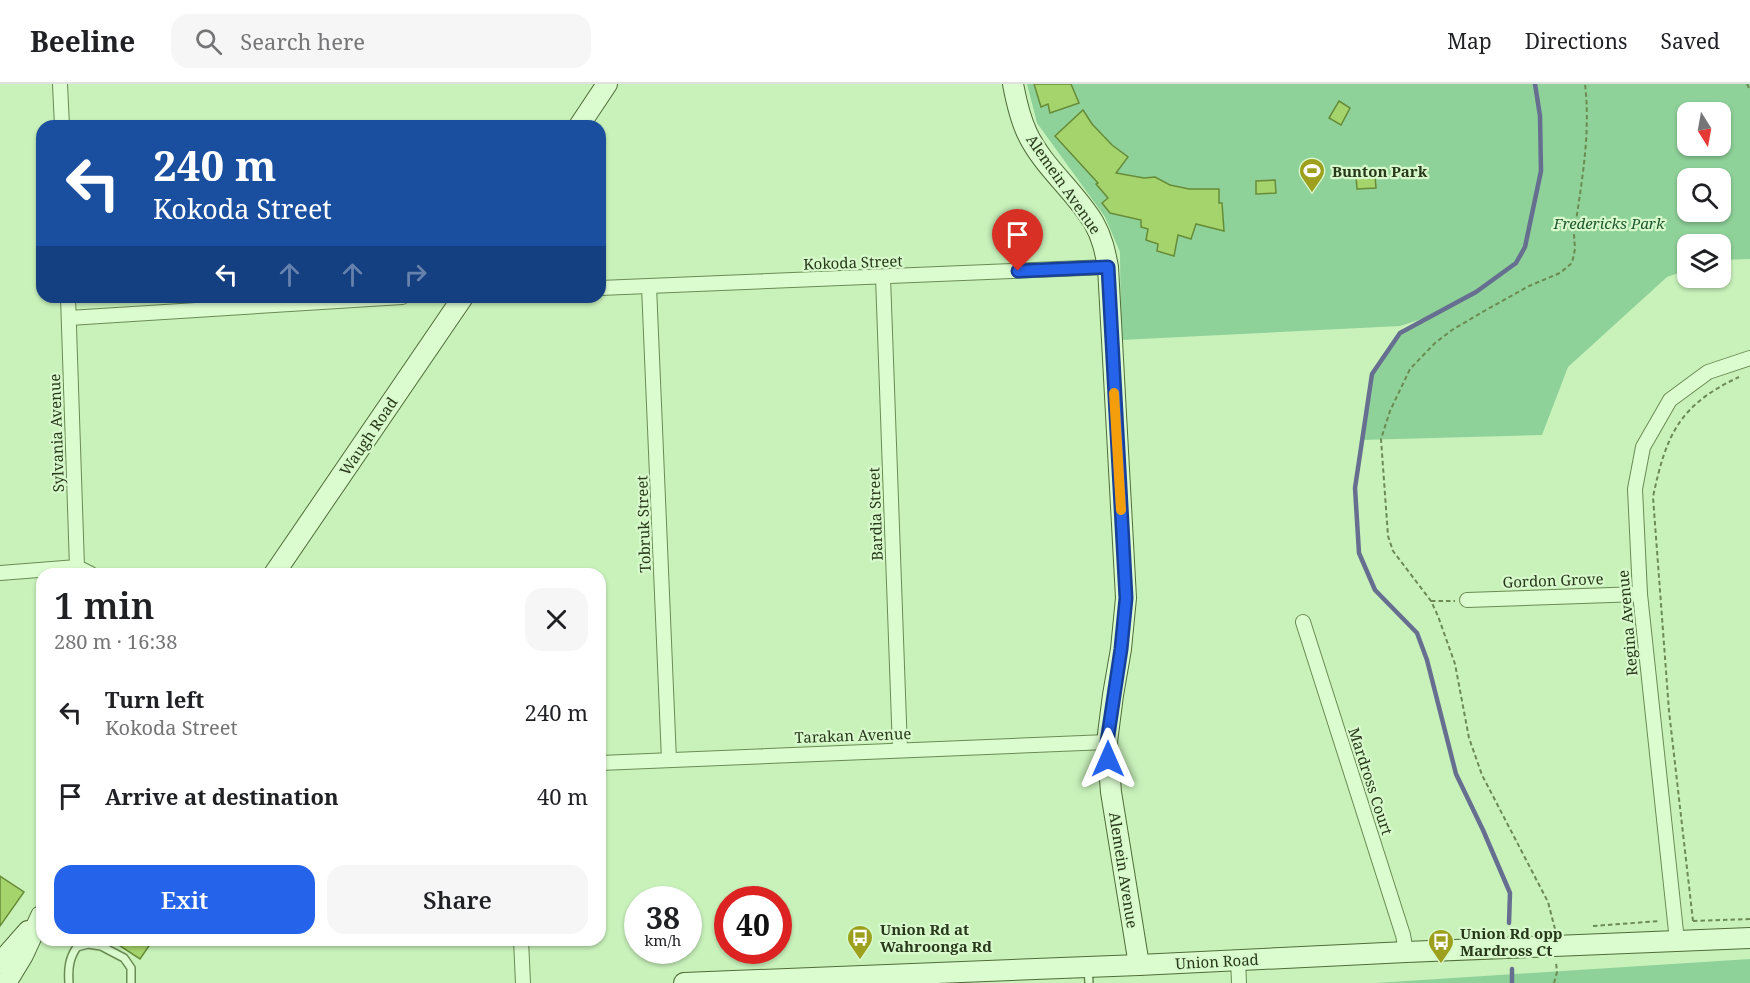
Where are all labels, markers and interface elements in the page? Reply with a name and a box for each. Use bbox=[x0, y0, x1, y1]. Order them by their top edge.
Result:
search box bbox=[171, 14, 591, 68]
text: Beeline bbox=[30, 22, 135, 60]
icon: search bbox=[192, 25, 225, 58]
text: Search here bbox=[240, 26, 365, 56]
text: Map bbox=[1447, 27, 1492, 55]
text: Directions bbox=[1525, 27, 1627, 55]
text: Saved bbox=[1660, 27, 1720, 55]
north arrow bbox=[1677, 102, 1731, 156]
map controls bbox=[1677, 102, 1731, 288]
street label: Alemein Avenue bbox=[1022, 130, 1106, 238]
text: 240 m bbox=[153, 136, 277, 193]
icon: left bbox=[54, 144, 132, 222]
sports icon: Bunton Park bbox=[1297, 156, 1327, 194]
place label: Bunton Park bbox=[1332, 161, 1428, 181]
button: search bbox=[1677, 168, 1731, 222]
text: Kokoda Street bbox=[153, 190, 332, 227]
pin bbox=[992, 209, 1043, 271]
park label: Fredericks Park bbox=[1553, 213, 1665, 233]
icon: arrive bbox=[1001, 218, 1034, 251]
button: layers bbox=[1677, 234, 1731, 288]
street label: Kokoda Street bbox=[803, 250, 903, 274]
icon: left bbox=[210, 258, 243, 291]
icon: ahead bbox=[273, 258, 306, 291]
icon: ahead bbox=[336, 258, 369, 291]
icon: right bbox=[399, 258, 432, 291]
street label: Sylvania Avenue bbox=[44, 373, 68, 493]
street label: Waugh Road bbox=[334, 393, 402, 479]
street label: Bardia Street bbox=[863, 467, 887, 561]
street label: Tobruk Street bbox=[631, 475, 655, 573]
street label: Gordon Grove bbox=[1502, 568, 1604, 592]
street label: Regina Avenue bbox=[1612, 569, 1642, 677]
text: 1 min bbox=[54, 581, 155, 630]
button: close bbox=[525, 588, 588, 651]
text: 280 m · 16:38 bbox=[54, 628, 177, 655]
text: Turn left bbox=[105, 684, 204, 714]
icon: left bbox=[54, 696, 87, 729]
text: 240 m bbox=[525, 697, 588, 727]
text: Kokoda Street bbox=[105, 714, 238, 741]
street label: Tarakan Avenue bbox=[794, 723, 912, 747]
street label: Mardross Court bbox=[1344, 725, 1398, 837]
position arrow bbox=[1076, 727, 1140, 791]
icon: arrive bbox=[54, 780, 87, 813]
text: Arrive at destination bbox=[105, 781, 339, 811]
text: 40 m bbox=[537, 781, 588, 811]
street label: Alemein Avenue bbox=[1105, 810, 1143, 930]
button: Exit bbox=[54, 865, 315, 934]
button: Share bbox=[327, 865, 588, 934]
speed limit sign: 40 bbox=[714, 886, 792, 964]
text: 38 bbox=[646, 897, 680, 938]
place label: Union Rd at Wahroonga Rd bbox=[880, 919, 992, 956]
bus stop icon: Union Rd at Wahroonga Rd bbox=[845, 923, 875, 961]
place label: Union Rd opp Mardross Ct bbox=[1460, 923, 1562, 960]
bus stop icon: Union Rd opp Mardross Ct bbox=[1426, 927, 1456, 965]
text: km/h bbox=[645, 930, 681, 950]
street label: Union Road bbox=[1175, 949, 1259, 973]

